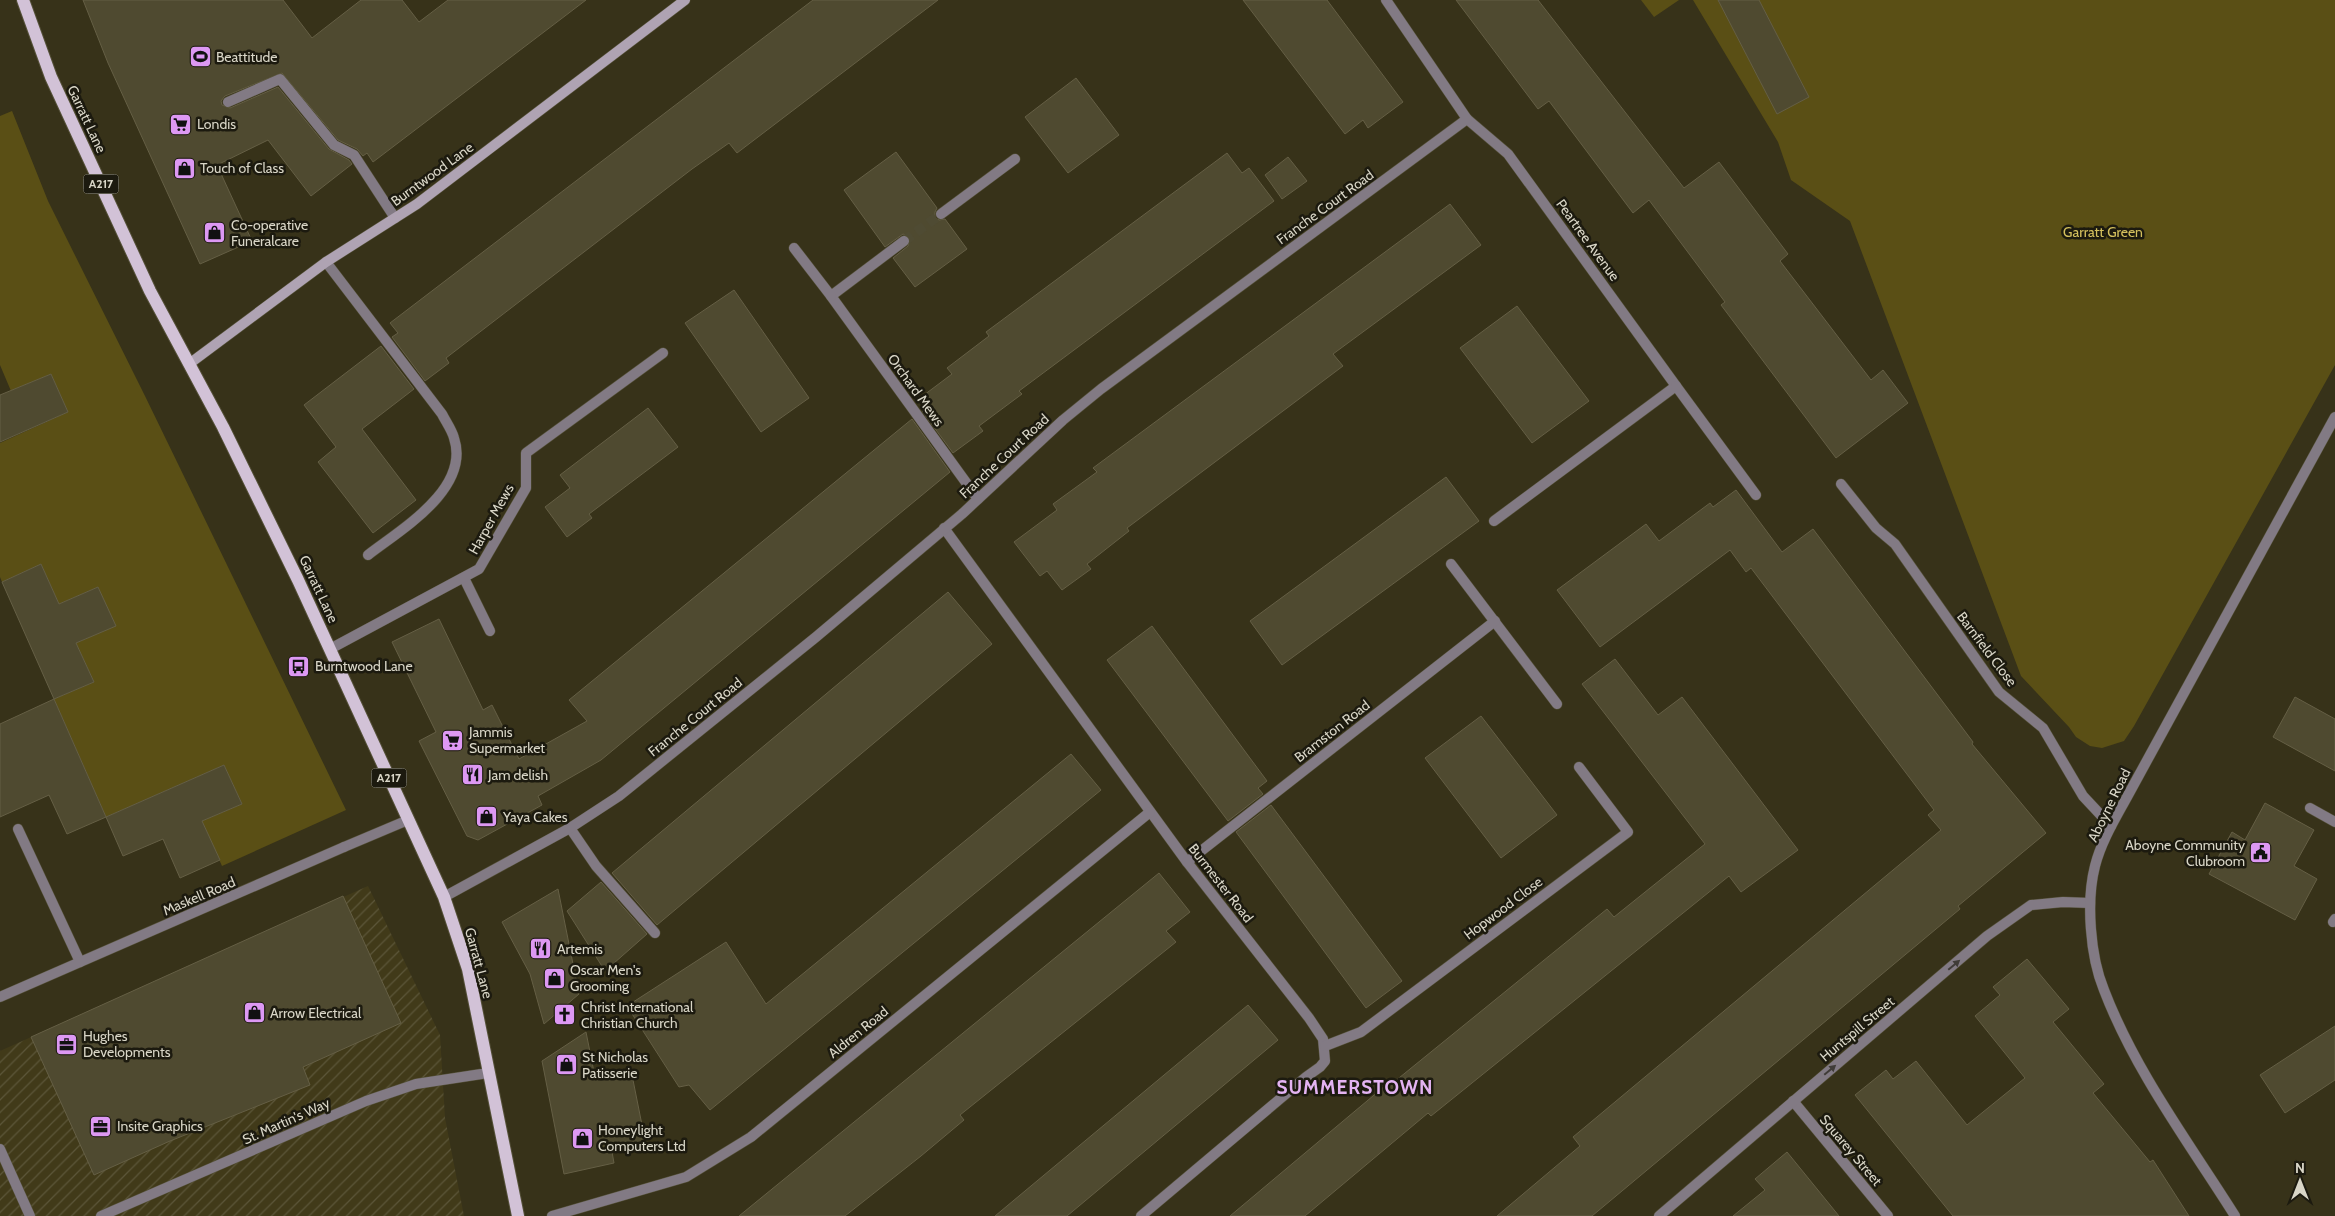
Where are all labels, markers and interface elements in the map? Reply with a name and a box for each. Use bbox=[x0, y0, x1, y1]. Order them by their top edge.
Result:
sports icon: Beattitude bbox=[188, 45, 212, 69]
place label: Beattitude bbox=[216, 48, 278, 66]
street label: Garratt Lane bbox=[63, 82, 111, 156]
supermarket icon: Londis bbox=[169, 112, 193, 136]
place label: Londis bbox=[197, 115, 236, 133]
street label: Burntwood Lane bbox=[387, 138, 477, 210]
shop icon: Touch of Class bbox=[172, 156, 196, 180]
place label: Touch of Class bbox=[200, 159, 284, 177]
street label: Franche Court Road bbox=[1273, 166, 1377, 248]
road number: A217 bbox=[84, 174, 118, 193]
street label: Peartree Avenue bbox=[1552, 195, 1624, 285]
place label: Co-operative Funeralcare bbox=[231, 216, 308, 250]
shop icon: Co-operative Funeralcare bbox=[203, 221, 227, 245]
park label: Garratt Green bbox=[2063, 223, 2143, 241]
street label: Orchard Mews bbox=[884, 350, 948, 430]
street label: Franche Court Road bbox=[955, 410, 1053, 502]
street label: Harper Mews bbox=[464, 480, 518, 557]
street label: Garratt Lane bbox=[295, 552, 343, 626]
street label: Barnfield Close bbox=[1953, 608, 2021, 690]
bus stop icon: Burntwood Lane bbox=[287, 654, 311, 678]
place label: Burntwood Lane bbox=[315, 657, 413, 675]
street label: Franche Court Road bbox=[644, 674, 746, 760]
street label: Bramston Road bbox=[1291, 696, 1373, 766]
place label: Jammis Supermarket bbox=[468, 723, 545, 757]
supermarket icon: Jammis Supermarket bbox=[441, 728, 465, 752]
restaurant icon: Jam delish bbox=[460, 763, 484, 787]
street label: Aboyne Road bbox=[2083, 765, 2135, 845]
place label: Jam delish bbox=[487, 766, 548, 784]
road number: A217 bbox=[372, 768, 406, 788]
shop icon: Yaya Cakes bbox=[475, 805, 499, 829]
place label: Yaya Cakes bbox=[502, 808, 568, 826]
place label: Aboyne Community Clubroom bbox=[2125, 836, 2245, 870]
street label: Burmester Road bbox=[1185, 840, 1257, 926]
public building icon: Aboyne Community Clubroom bbox=[2249, 841, 2273, 865]
street label: Maskell Road bbox=[160, 873, 238, 919]
street label: Hopwood Close bbox=[1460, 873, 1546, 943]
street label: Garratt Lane bbox=[461, 926, 497, 1000]
restaurant icon: Artemis bbox=[529, 937, 553, 961]
place label: Artemis bbox=[557, 940, 603, 958]
one-way arrow bbox=[1947, 959, 1960, 970]
place label: Oscar Men's Grooming bbox=[570, 961, 641, 995]
shop icon: Oscar Men's Grooming bbox=[542, 966, 566, 990]
street label: Huntspill Street bbox=[1816, 992, 1898, 1065]
place label: Christ International Christian Church bbox=[581, 998, 694, 1032]
shop icon: Arrow Electrical bbox=[242, 1001, 266, 1025]
street label: Aldren Road bbox=[824, 1002, 892, 1062]
church icon: Christ International Christian Church bbox=[553, 1003, 577, 1027]
place label: Arrow Electrical bbox=[270, 1004, 362, 1022]
place label: Hughes Developments bbox=[83, 1027, 171, 1061]
office icon: Hughes Developments bbox=[55, 1032, 79, 1056]
place label: St Nicholas Patisserie bbox=[582, 1048, 648, 1082]
shop icon: St Nicholas Patisserie bbox=[554, 1053, 578, 1077]
one-way arrow bbox=[1823, 1064, 1836, 1075]
district label: SUMMERSTOWN bbox=[1276, 1076, 1434, 1099]
street label: St. Martin's Way bbox=[239, 1094, 333, 1148]
street label: Squarey Street bbox=[1816, 1111, 1886, 1190]
office icon: Insite Graphics bbox=[89, 1114, 113, 1138]
place label: Insite Graphics bbox=[117, 1117, 203, 1135]
place label: Honeylight Computers Ltd bbox=[598, 1121, 686, 1155]
shop icon: Honeylight Computers Ltd bbox=[570, 1126, 594, 1150]
north arrow bbox=[2275, 1156, 2325, 1206]
text: N bbox=[2295, 1159, 2305, 1177]

